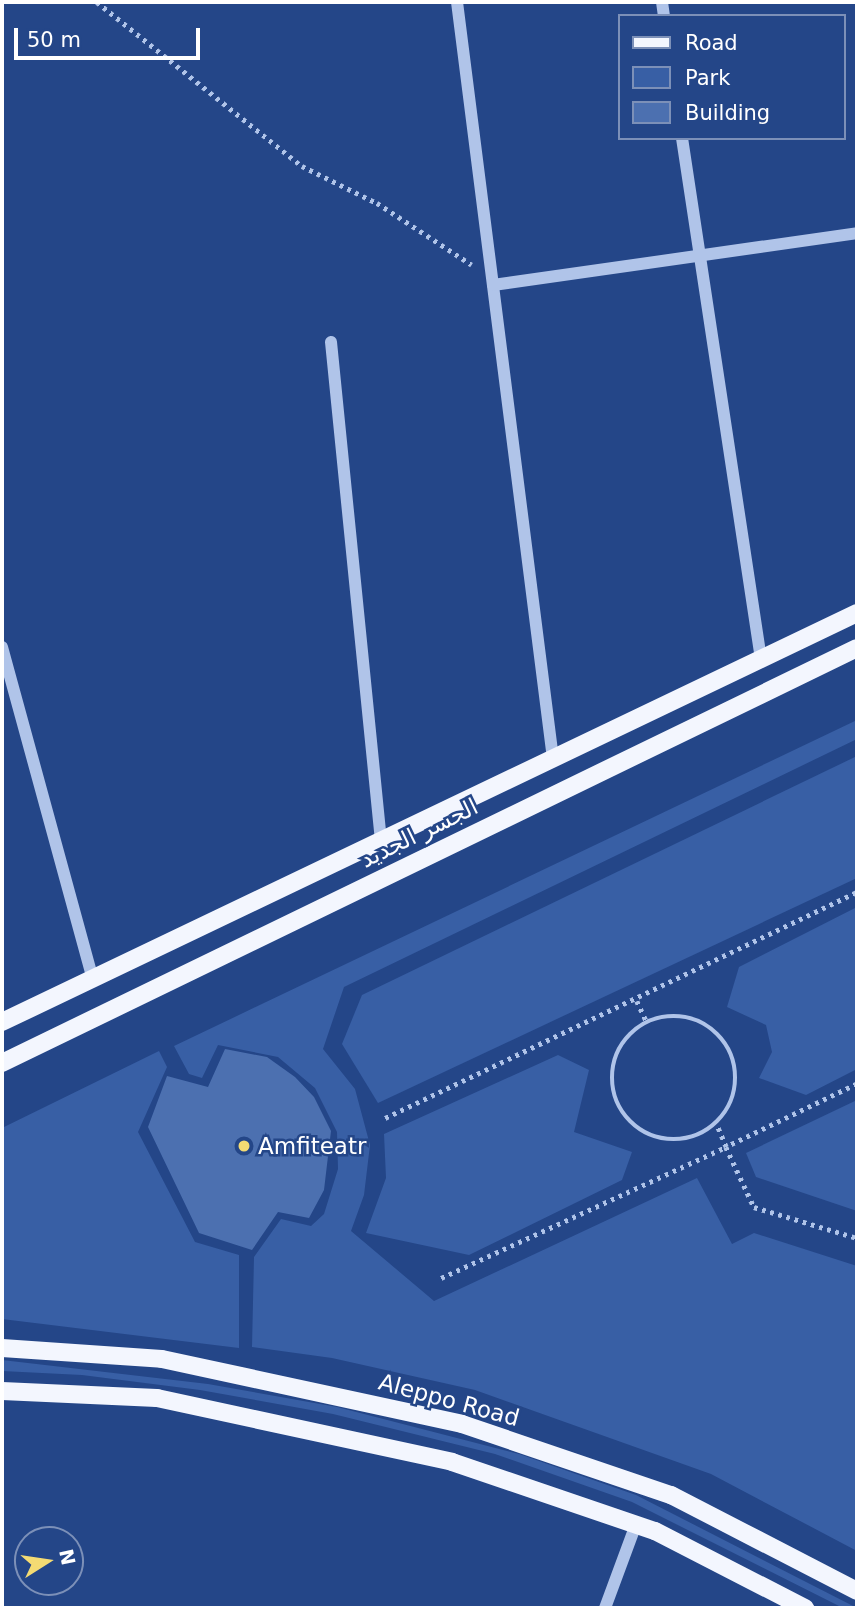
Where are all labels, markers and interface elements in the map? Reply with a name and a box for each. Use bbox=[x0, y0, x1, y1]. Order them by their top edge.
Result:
scale bar bbox=[18, 14, 203, 58]
legend bbox=[618, 14, 845, 140]
text: 50 m bbox=[27, 28, 81, 52]
text: Road bbox=[685, 31, 738, 55]
text: Park bbox=[685, 66, 730, 90]
text: Building bbox=[685, 101, 770, 125]
street label: الجسر الجديد bbox=[356, 793, 482, 873]
place label: Amfiteatr bbox=[258, 1132, 366, 1160]
marker: Amfiteatr bbox=[236, 1138, 252, 1154]
street label: Aleppo Road bbox=[376, 1368, 522, 1432]
north arrow bbox=[14, 1526, 84, 1596]
text: N bbox=[55, 1547, 80, 1567]

